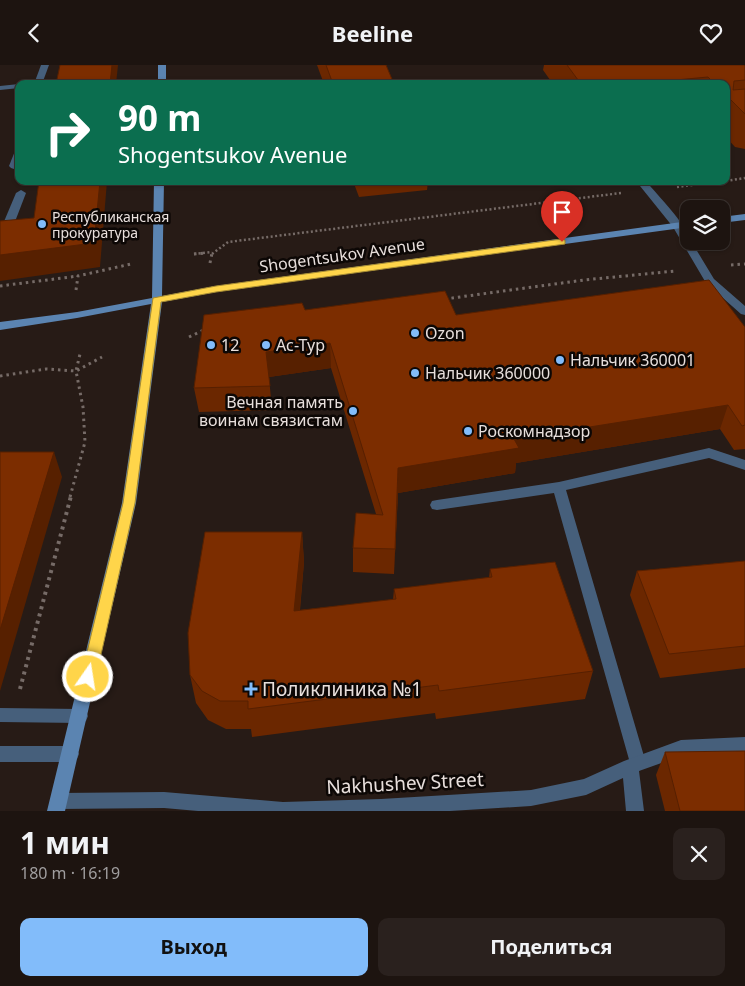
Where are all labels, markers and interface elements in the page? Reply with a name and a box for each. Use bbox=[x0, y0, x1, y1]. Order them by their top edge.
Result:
text: Beeline bbox=[332, 18, 413, 48]
icon: back bbox=[20, 19, 48, 47]
icon: heart bbox=[697, 19, 725, 47]
text: 90 m bbox=[118, 94, 201, 141]
icon: right bbox=[35, 100, 100, 165]
text: Shogentsukov Avenue bbox=[118, 139, 347, 169]
pin bbox=[541, 191, 583, 242]
icon: arrive bbox=[548, 198, 576, 226]
map controls bbox=[680, 200, 730, 250]
button: layers bbox=[680, 200, 730, 250]
place label: Республиканская прокуратура bbox=[52, 207, 169, 242]
marker: Республиканская прокуратура bbox=[36, 218, 48, 230]
street label: Shogentsukov Avenue bbox=[258, 232, 426, 278]
place label: Ozon bbox=[425, 322, 465, 344]
marker: Ozon bbox=[409, 327, 421, 339]
place label: 12 bbox=[221, 334, 239, 356]
place label: Ас-Тур bbox=[276, 334, 325, 356]
marker: 12 bbox=[205, 339, 217, 351]
marker: Ас-Тур bbox=[260, 339, 272, 351]
place label: Нальчик 360001 bbox=[570, 349, 695, 371]
marker: Нальчик 360001 bbox=[554, 354, 566, 366]
place label: Нальчик 360000 bbox=[425, 362, 550, 384]
marker: Нальчик 360000 bbox=[409, 367, 421, 379]
place label: Вечная память воинам связистам bbox=[199, 391, 343, 431]
marker: Вечная память воинам связистам bbox=[347, 405, 359, 417]
place label: Роскомнадзор bbox=[478, 420, 590, 442]
marker: Роскомнадзор bbox=[462, 425, 474, 437]
position arrow bbox=[61, 650, 113, 702]
place label: Поликлиника №1 bbox=[262, 676, 422, 702]
marker: Поликлиника №1 bbox=[244, 682, 258, 696]
street label: Nakhushev Street bbox=[326, 766, 484, 800]
text: 1 мин bbox=[20, 822, 110, 863]
button: close bbox=[673, 828, 725, 880]
text: 180 m · 16:19 bbox=[20, 862, 120, 884]
button: Выход bbox=[20, 918, 368, 976]
button: Поделиться bbox=[378, 918, 725, 976]

